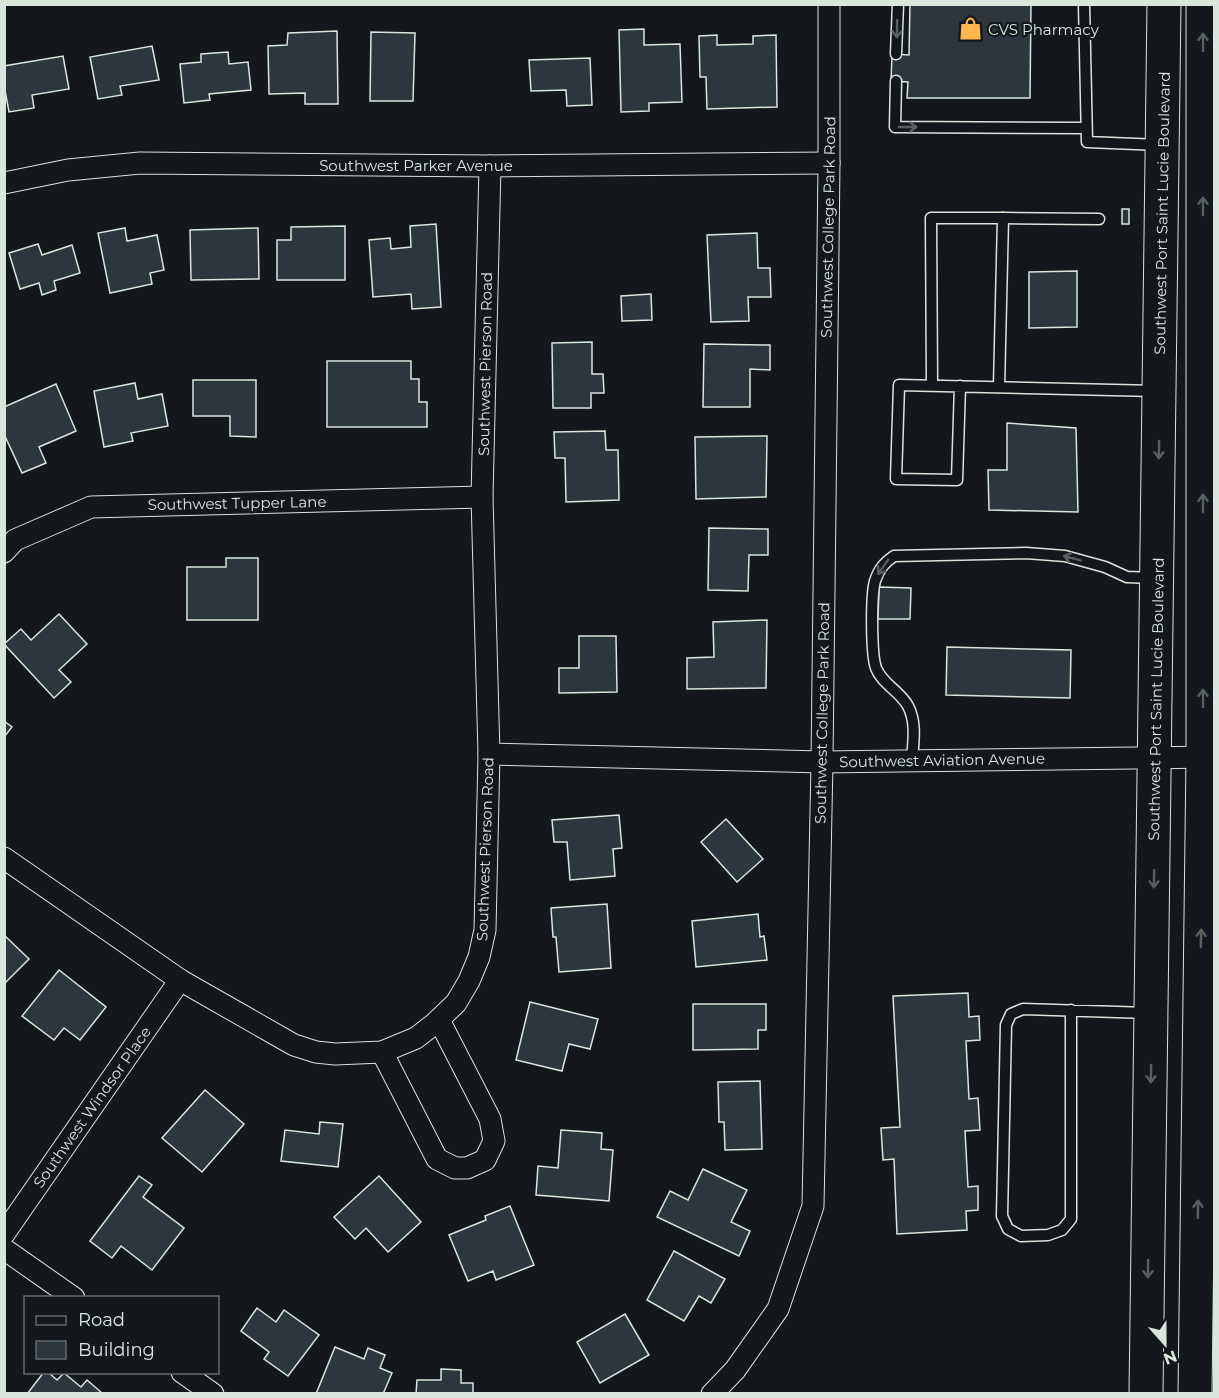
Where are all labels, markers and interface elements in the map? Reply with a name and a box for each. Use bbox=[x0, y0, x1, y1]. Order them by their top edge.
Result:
shop icon: CVS Pharmacy bbox=[957, 16, 983, 42]
one-way arrow bbox=[891, 19, 903, 39]
place label: CVS Pharmacy bbox=[988, 20, 1100, 39]
one-way arrow bbox=[1197, 33, 1209, 53]
street label: Southwest Port Saint Lucie Boulevard bbox=[1150, 71, 1174, 355]
street label: Southwest College Park Road bbox=[817, 116, 839, 338]
one-way arrow bbox=[897, 121, 917, 133]
street label: Southwest Parker Avenue bbox=[319, 156, 513, 175]
one-way arrow bbox=[1197, 196, 1209, 216]
street label: Southwest Pierson Road bbox=[474, 272, 496, 456]
one-way arrow bbox=[1153, 440, 1165, 460]
street label: Southwest Tupper Lane bbox=[147, 492, 327, 514]
one-way arrow bbox=[1197, 494, 1209, 514]
one-way arrow bbox=[1063, 552, 1082, 564]
street label: Southwest Port Saint Lucie Boulevard bbox=[1144, 557, 1168, 841]
one-way arrow bbox=[877, 559, 889, 575]
street label: Southwest College Park Road bbox=[811, 602, 833, 824]
one-way arrow bbox=[1197, 689, 1209, 709]
street label: Southwest Aviation Avenue bbox=[839, 749, 1045, 771]
street label: Southwest Pierson Road bbox=[472, 757, 498, 941]
one-way arrow bbox=[1148, 868, 1159, 888]
one-way arrow bbox=[1195, 928, 1207, 948]
street label: Southwest Windsor Place bbox=[29, 1023, 155, 1191]
one-way arrow bbox=[1145, 1063, 1157, 1083]
one-way arrow bbox=[1192, 1200, 1203, 1220]
one-way arrow bbox=[1142, 1258, 1154, 1278]
legend bbox=[24, 1296, 219, 1374]
text: Road bbox=[78, 1309, 125, 1331]
north arrow bbox=[1135, 1314, 1195, 1374]
text: Building bbox=[78, 1339, 155, 1361]
text: N bbox=[1161, 1346, 1180, 1369]

